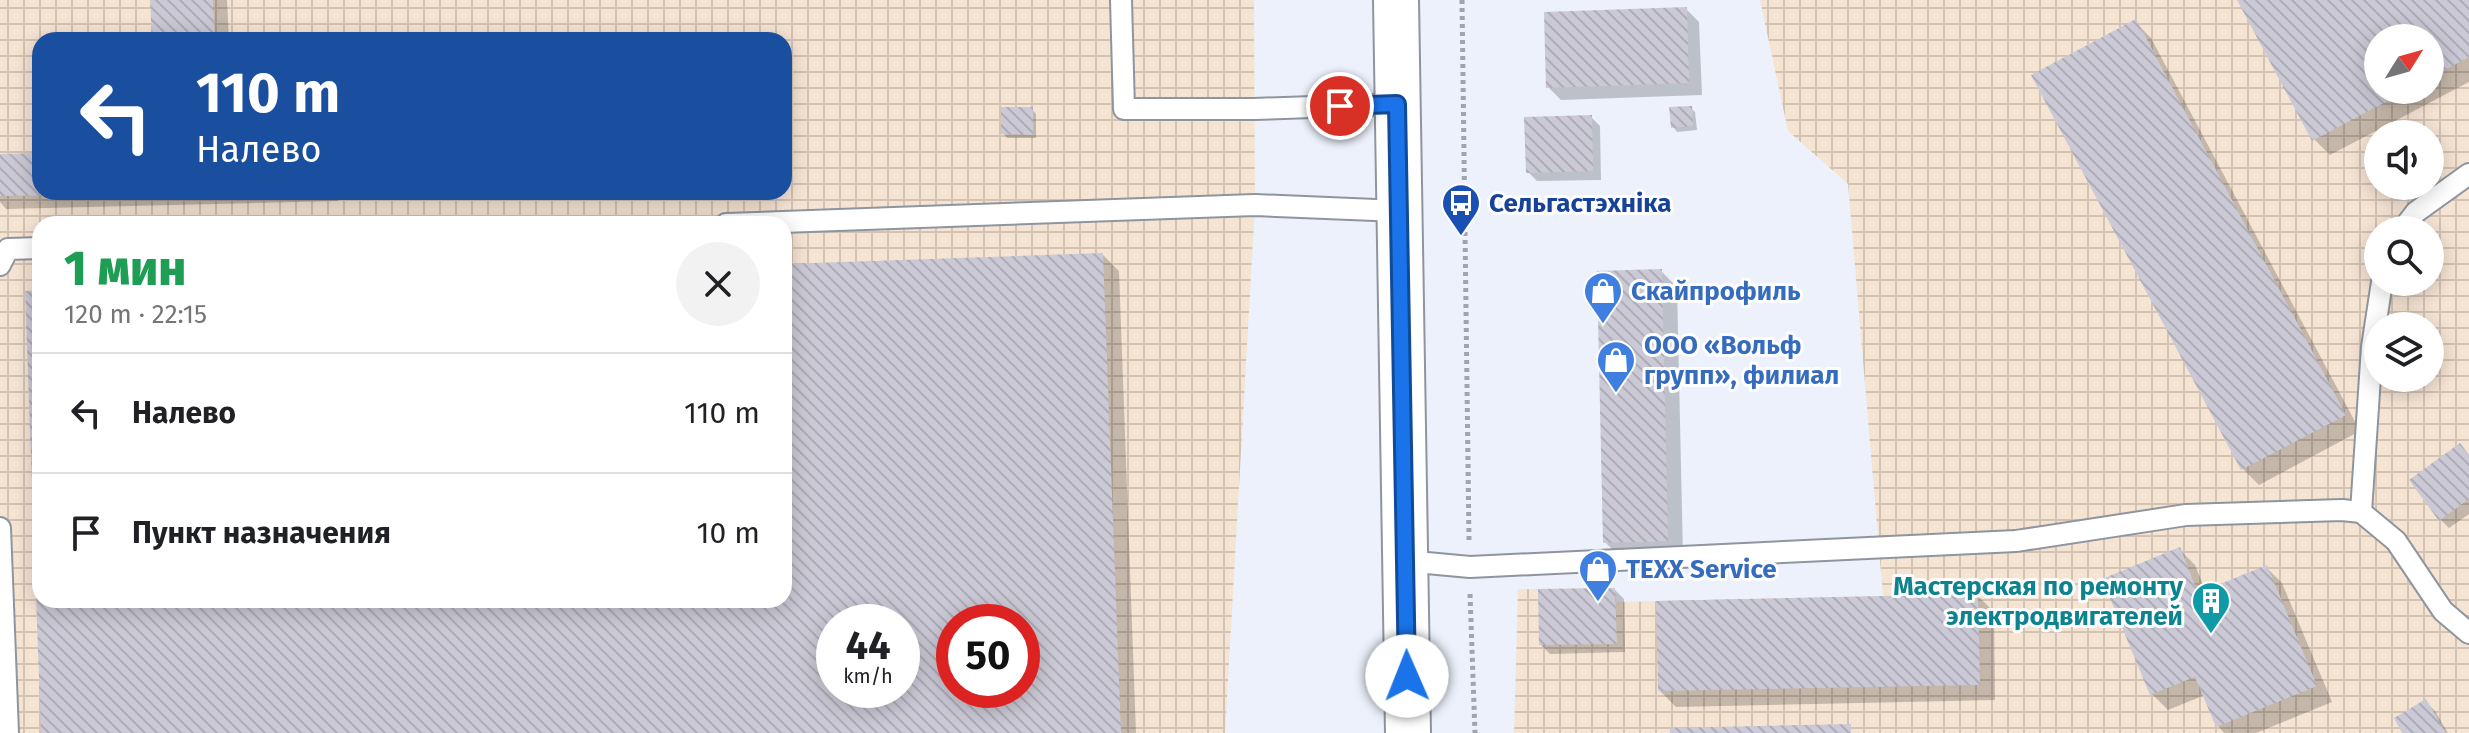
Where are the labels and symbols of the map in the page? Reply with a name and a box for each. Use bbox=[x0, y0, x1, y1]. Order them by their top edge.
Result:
north arrow bbox=[2364, 24, 2444, 104]
pin bbox=[1306, 72, 1374, 140]
bus stop icon: Сельгастэхніка bbox=[1440, 182, 1482, 237]
place label: Сельгастэхніка bbox=[1489, 188, 1671, 219]
shop icon: Скайпрофиль bbox=[1582, 270, 1624, 325]
place label: Скайпрофиль bbox=[1631, 276, 1801, 307]
place label: ООО «Вольф групп», филиал bbox=[1644, 330, 1839, 391]
shop icon: ООО «Вольф групп», филиал bbox=[1595, 339, 1637, 394]
shop icon: TEXX Service bbox=[1577, 548, 1619, 603]
place label: TEXX Service bbox=[1626, 554, 1777, 585]
place label: Мастерская по ремонту электродвигателей bbox=[1893, 571, 2184, 632]
building icon: Мастерская по ремонту электродвигателей bbox=[2190, 580, 2232, 635]
speed limit sign: 50 bbox=[936, 604, 1040, 708]
position arrow bbox=[1365, 634, 1449, 718]

